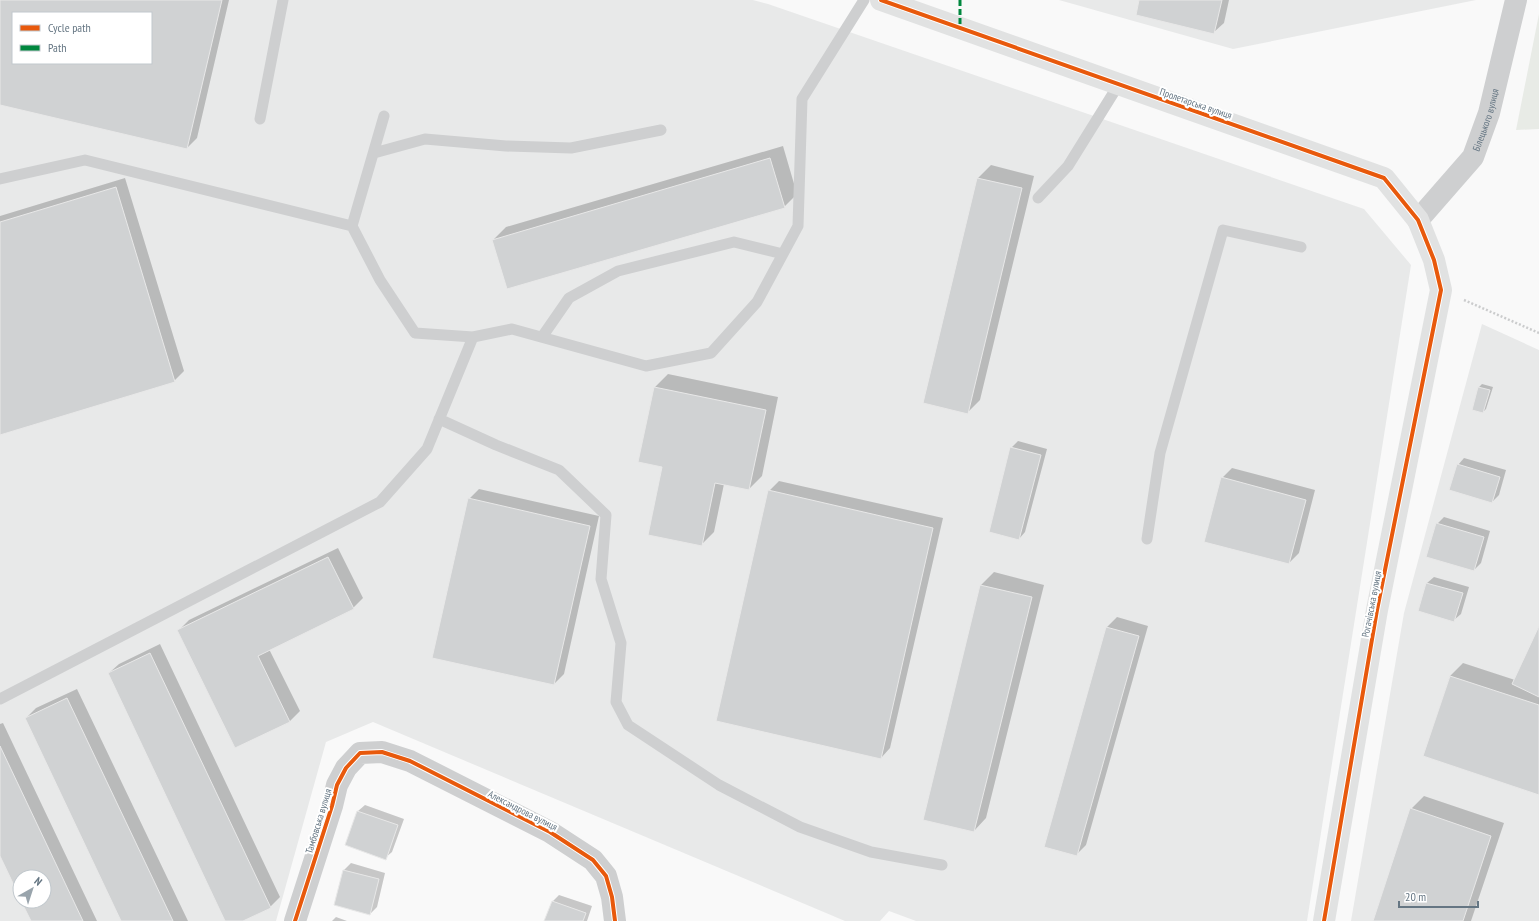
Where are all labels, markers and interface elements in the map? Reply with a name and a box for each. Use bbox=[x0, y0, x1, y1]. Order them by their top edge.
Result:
legend bbox=[12, 12, 152, 64]
text: Cycle path bbox=[48, 20, 91, 35]
text: Path bbox=[48, 40, 66, 55]
street label: Пролетарська вулиця bbox=[1158, 85, 1234, 122]
street label: Білецького вулиця bbox=[1470, 87, 1502, 153]
street label: Рогачівська вулиця bbox=[1359, 570, 1384, 638]
street label: Тамбовська вулиця bbox=[302, 787, 335, 855]
street label: Александрова вулиця bbox=[486, 787, 560, 834]
north arrow bbox=[12, 869, 52, 909]
text: N bbox=[32, 874, 45, 889]
scale bar bbox=[1399, 883, 1478, 909]
text: 20 m bbox=[1405, 889, 1426, 904]

